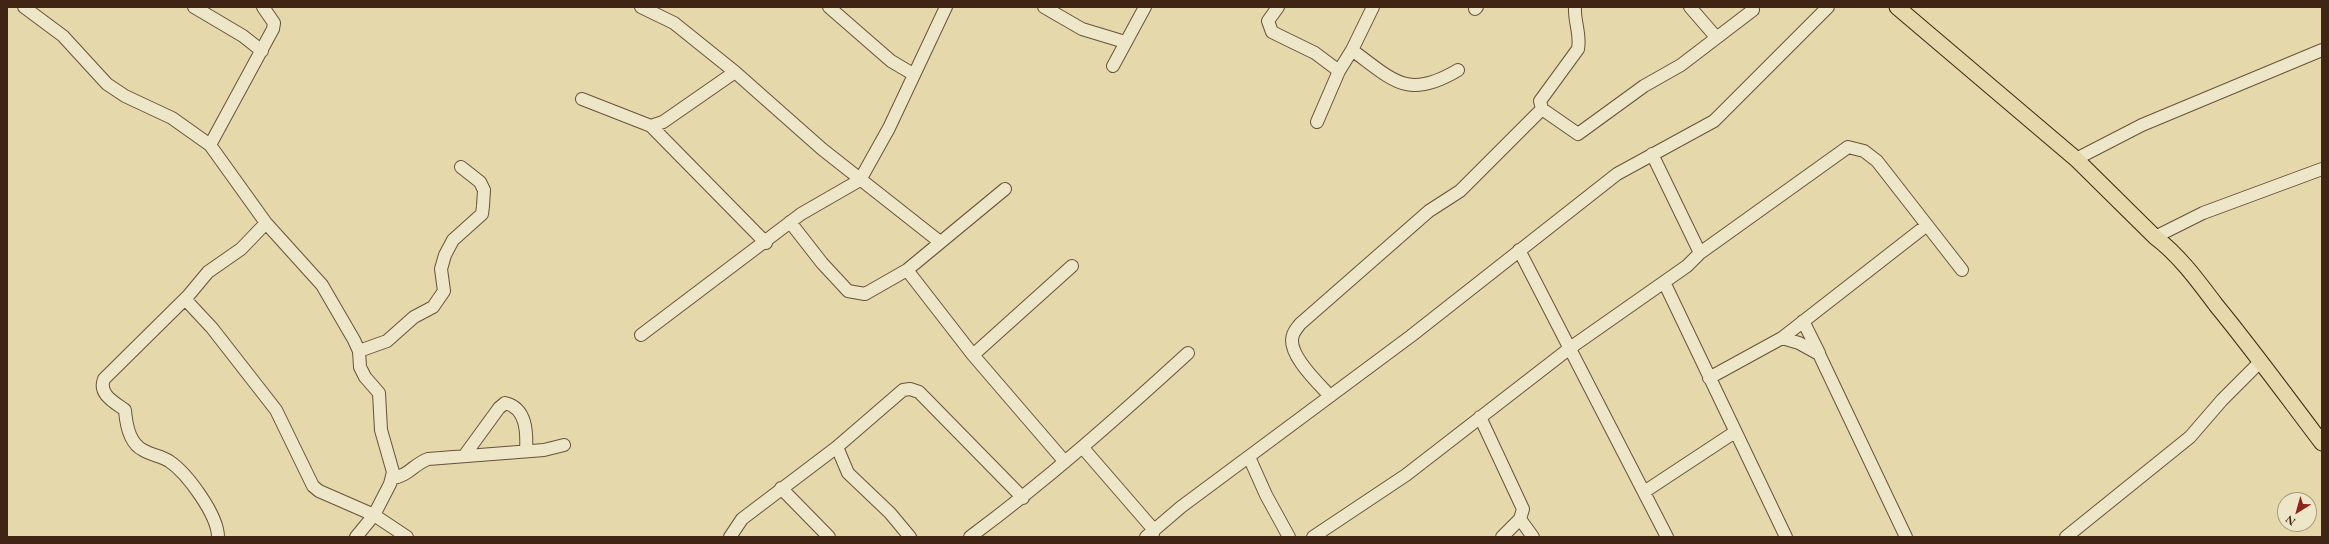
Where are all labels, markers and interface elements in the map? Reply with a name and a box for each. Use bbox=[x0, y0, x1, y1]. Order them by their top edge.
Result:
north arrow bbox=[2277, 492, 2317, 532]
text: N bbox=[2283, 513, 2298, 529]

